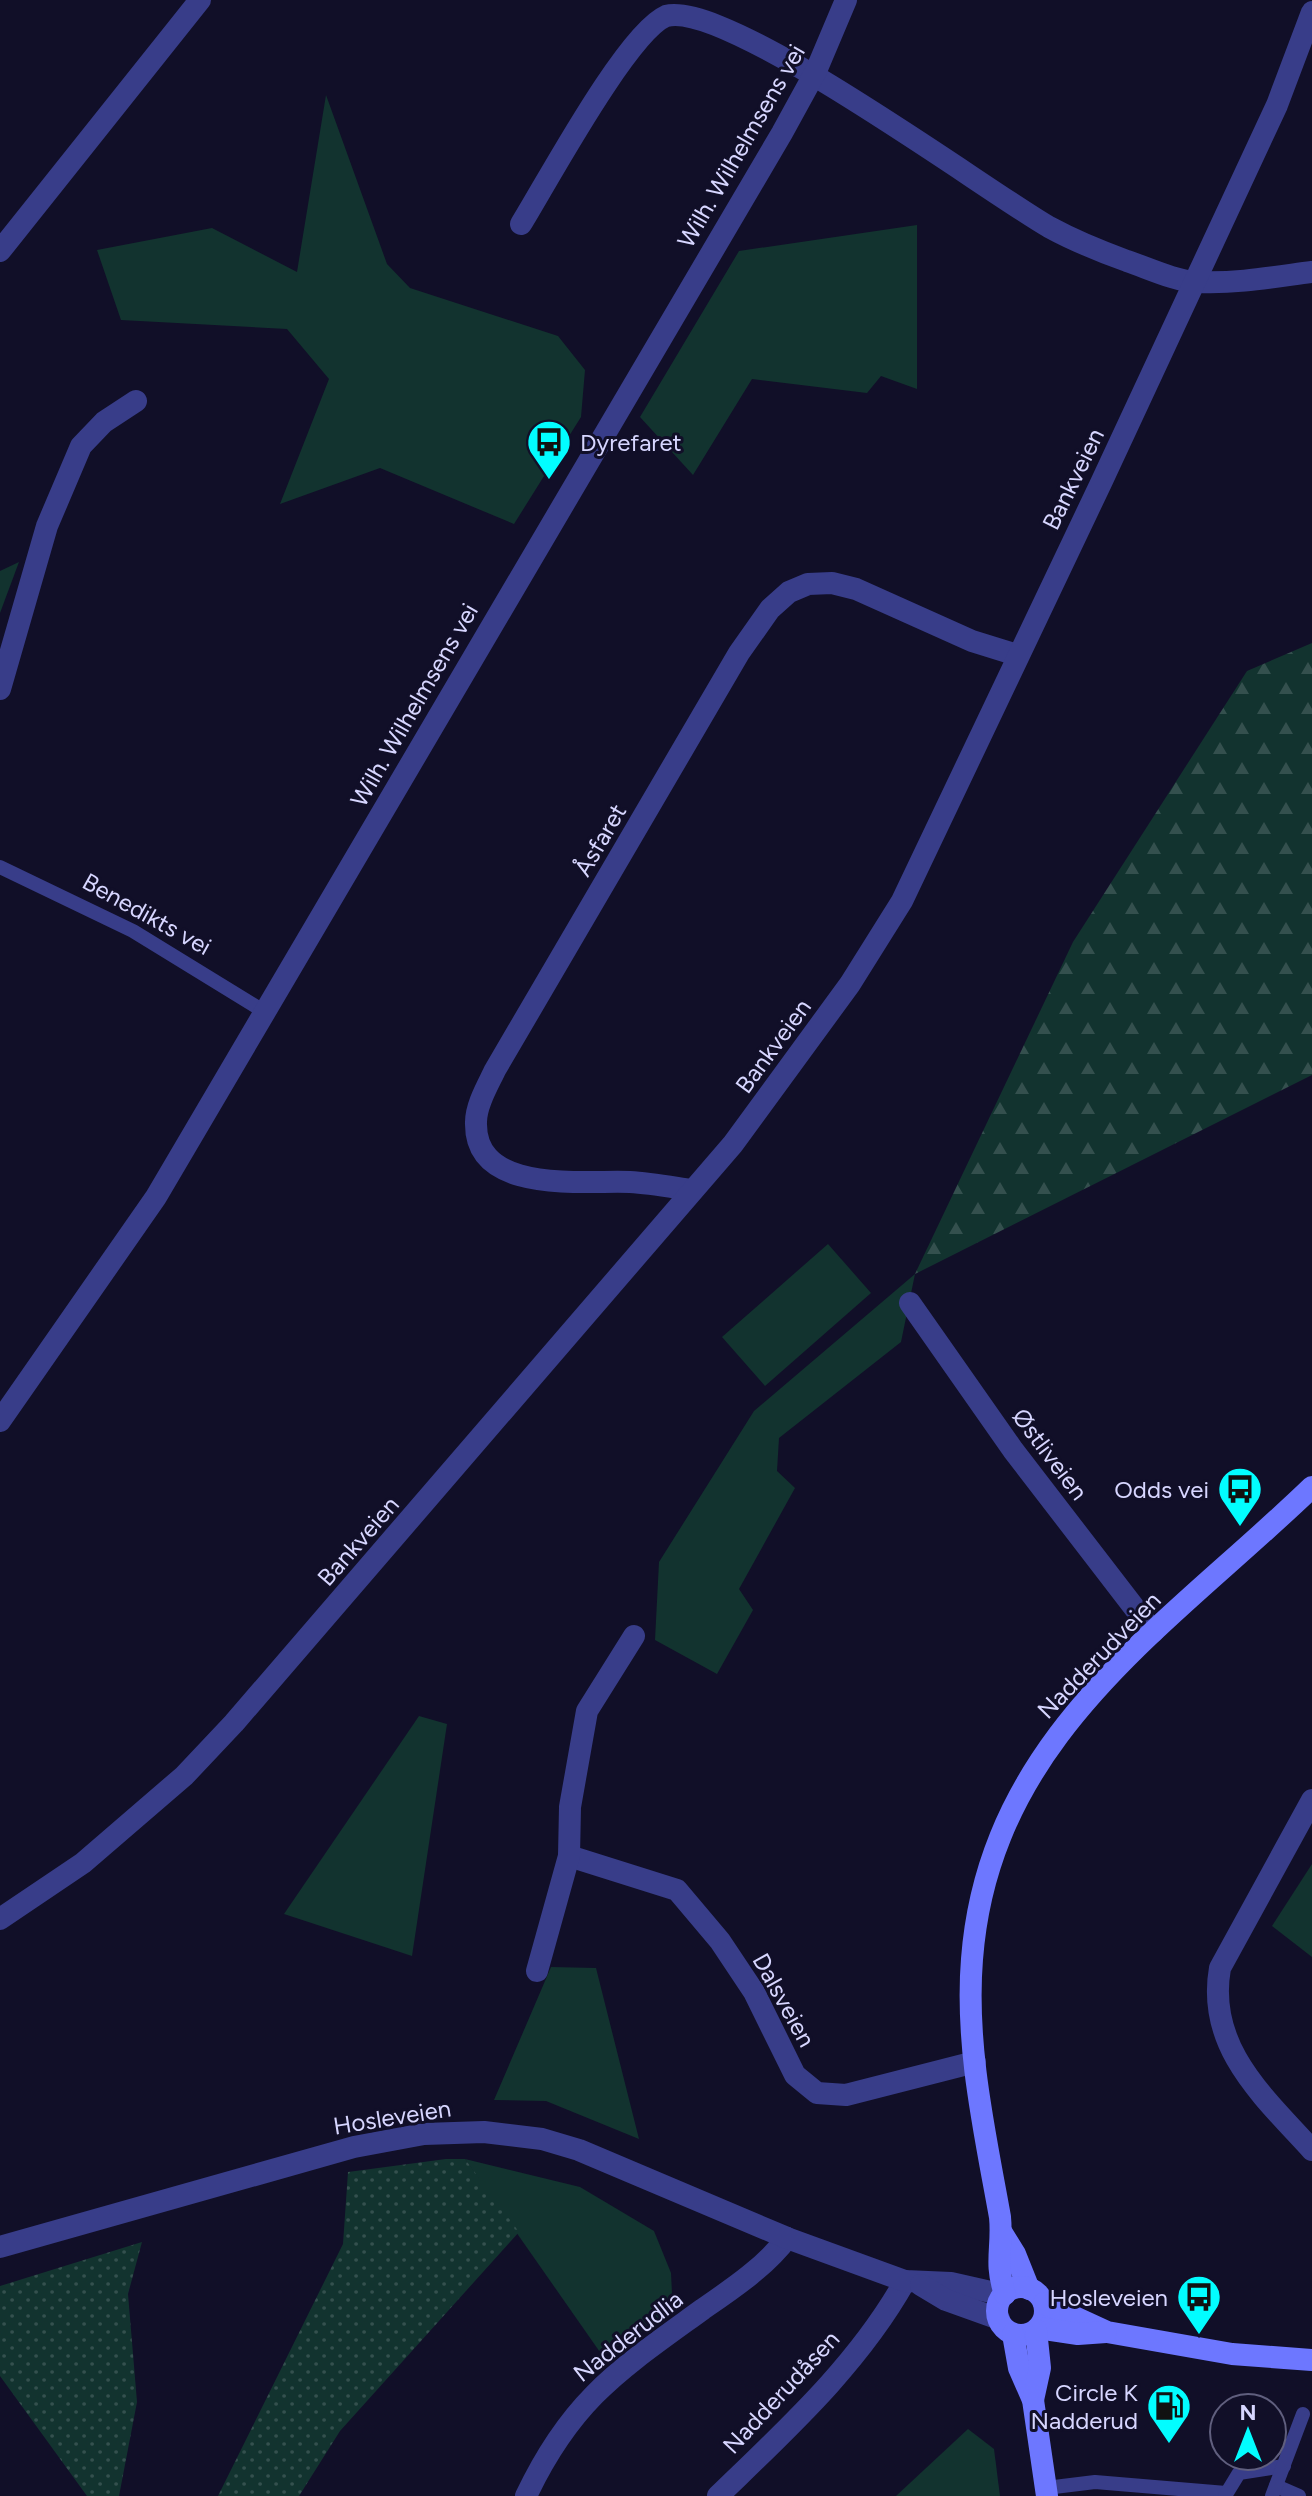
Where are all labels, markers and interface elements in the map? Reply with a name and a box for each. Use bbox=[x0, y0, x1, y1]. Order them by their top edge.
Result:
street label: Wilh. Wilhelmsens vei bbox=[671, 39, 811, 253]
bus stop icon: Dyrefaret bbox=[525, 418, 573, 481]
street label: Bankveien bbox=[1036, 424, 1110, 534]
place label: Dyrefaret bbox=[580, 428, 682, 457]
street label: Wilh. Wilhelmsens vei bbox=[344, 598, 484, 812]
street label: Åsfaret bbox=[568, 799, 632, 881]
street label: Benedikts vei bbox=[78, 867, 216, 961]
street label: Bankveien bbox=[729, 993, 817, 1099]
street label: Østliveien bbox=[1006, 1402, 1094, 1506]
bus stop icon: Odds vei bbox=[1216, 1465, 1264, 1528]
place label: Odds vei bbox=[1114, 1475, 1209, 1504]
street label: Bankveien bbox=[311, 1490, 405, 1592]
street label: Nadderudveien bbox=[1031, 1586, 1167, 1724]
street label: Dalsveien bbox=[746, 1948, 822, 2052]
street label: Hosleveien bbox=[331, 2093, 453, 2141]
bus stop icon: Hosleveien bbox=[1175, 2273, 1223, 2336]
place label: Hosleveien bbox=[1049, 2283, 1168, 2312]
street label: Nadderudlia bbox=[568, 2284, 688, 2388]
street label: Nadderudåsen bbox=[717, 2325, 845, 2459]
place label: Circle K Nadderud bbox=[1030, 2378, 1138, 2435]
fuel station icon: Circle K Nadderud bbox=[1145, 2382, 1193, 2445]
north arrow bbox=[1208, 2392, 1288, 2472]
text: N bbox=[1239, 2399, 1257, 2426]

